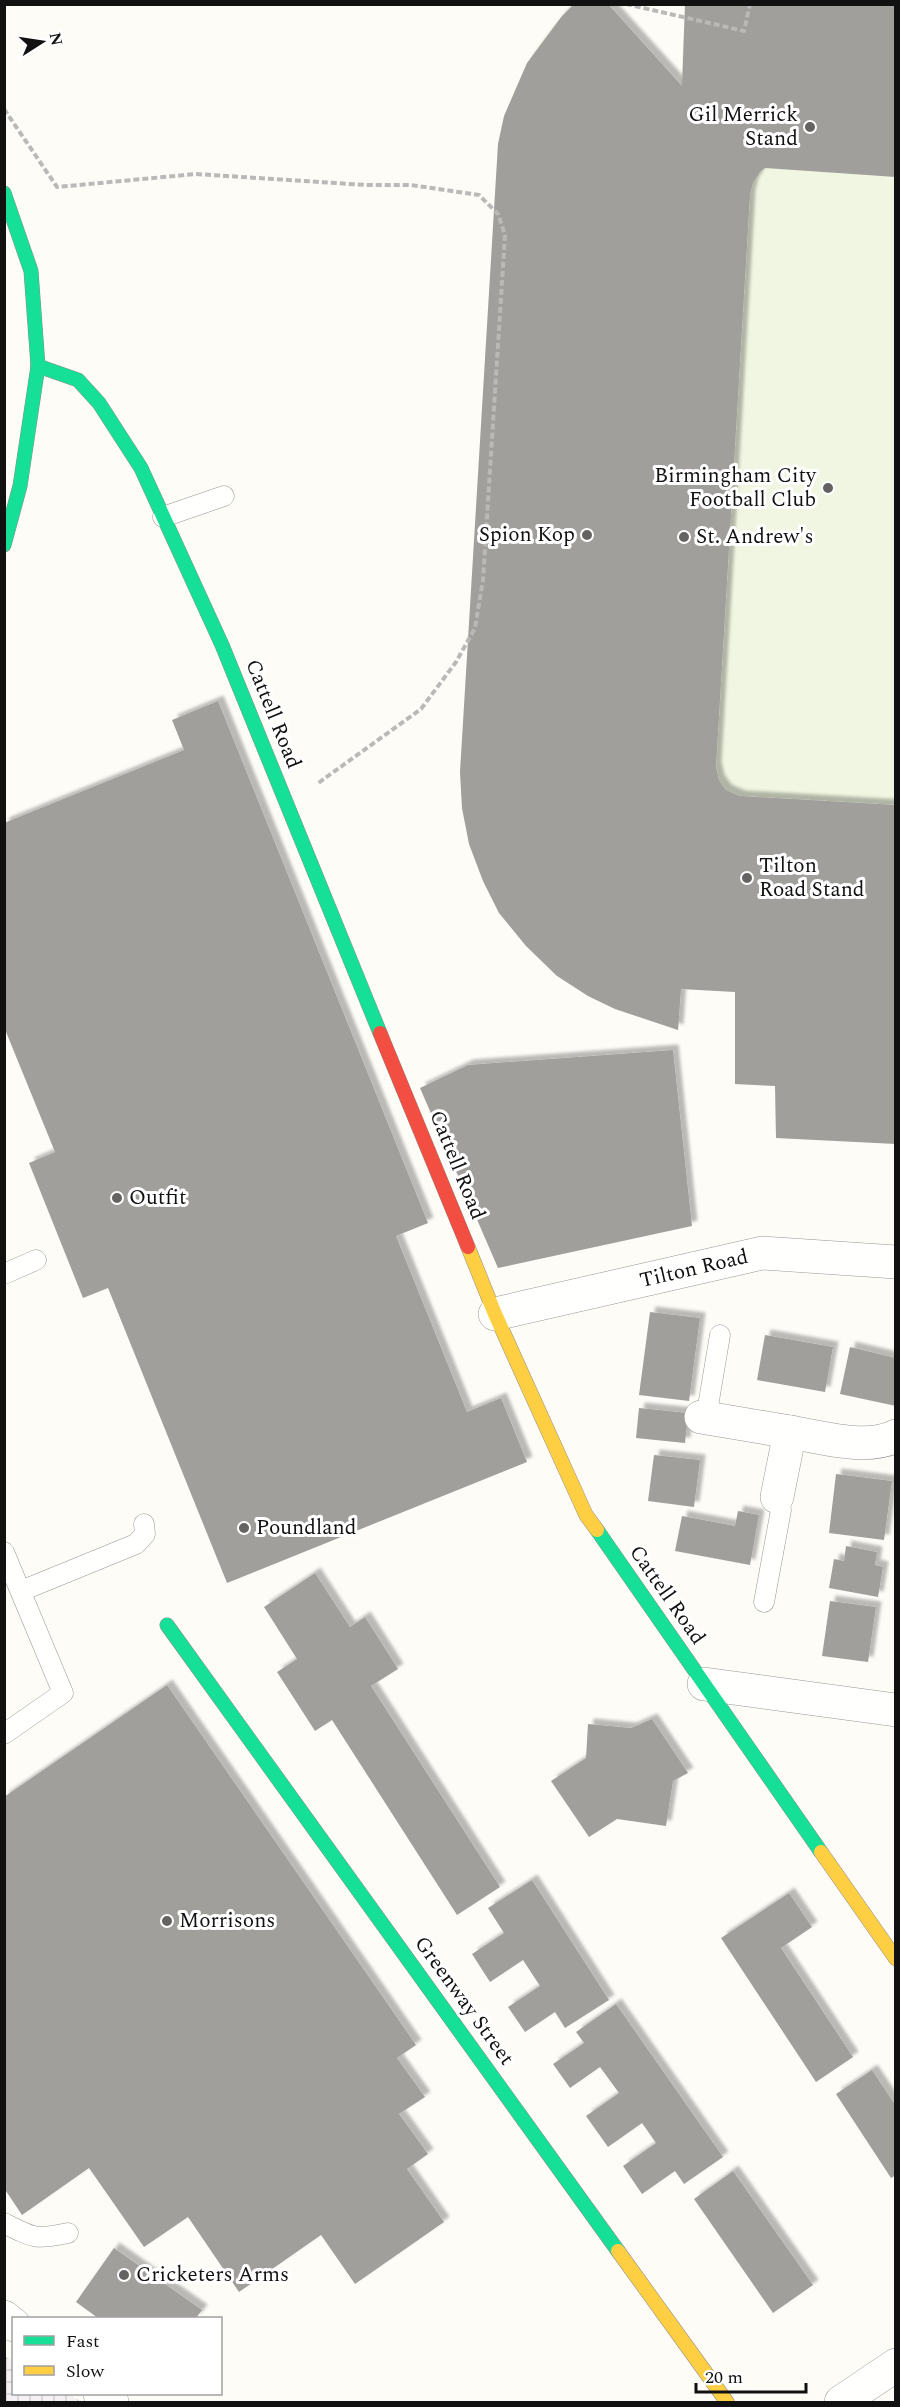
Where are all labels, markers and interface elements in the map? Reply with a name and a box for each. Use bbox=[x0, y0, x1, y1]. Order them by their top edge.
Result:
north arrow bbox=[12, 12, 72, 72]
text: N bbox=[43, 30, 69, 48]
place label: Gil Merrick Stand bbox=[689, 99, 798, 155]
marker: Gil Merrick Stand bbox=[803, 120, 817, 134]
place label: Birmingham City Football Club bbox=[654, 460, 817, 516]
marker: Birmingham City Football Club bbox=[821, 481, 835, 495]
place label: Spion Kop bbox=[479, 519, 575, 551]
place label: St. Andrew's bbox=[696, 521, 814, 553]
marker: Spion Kop bbox=[580, 528, 594, 542]
marker: St. Andrew's bbox=[677, 530, 691, 544]
street label: Cattell Road bbox=[237, 654, 309, 774]
place label: Tilton Road Stand bbox=[759, 850, 865, 906]
marker: Tilton Road Stand bbox=[740, 871, 754, 885]
street label: Cattell Road bbox=[421, 1105, 493, 1225]
place label: Outfit bbox=[129, 1182, 186, 1214]
marker: Outfit bbox=[110, 1191, 124, 1205]
street label: Tilton Road bbox=[637, 1241, 751, 1297]
place label: Poundland bbox=[256, 1512, 356, 1544]
marker: Poundland bbox=[237, 1521, 251, 1535]
street label: Cattell Road bbox=[621, 1539, 713, 1651]
place label: Morrisons bbox=[179, 1905, 275, 1937]
marker: Morrisons bbox=[160, 1914, 174, 1928]
street label: Greenway Street bbox=[406, 1930, 522, 2072]
place label: Cricketers Arms bbox=[136, 2259, 289, 2291]
marker: Cricketers Arms bbox=[117, 2268, 131, 2282]
legend bbox=[12, 2317, 222, 2395]
text: Fast bbox=[66, 2328, 99, 2355]
scale bar bbox=[696, 2356, 806, 2394]
text: Slow bbox=[66, 2358, 105, 2385]
text: 20 m bbox=[705, 2364, 743, 2391]

